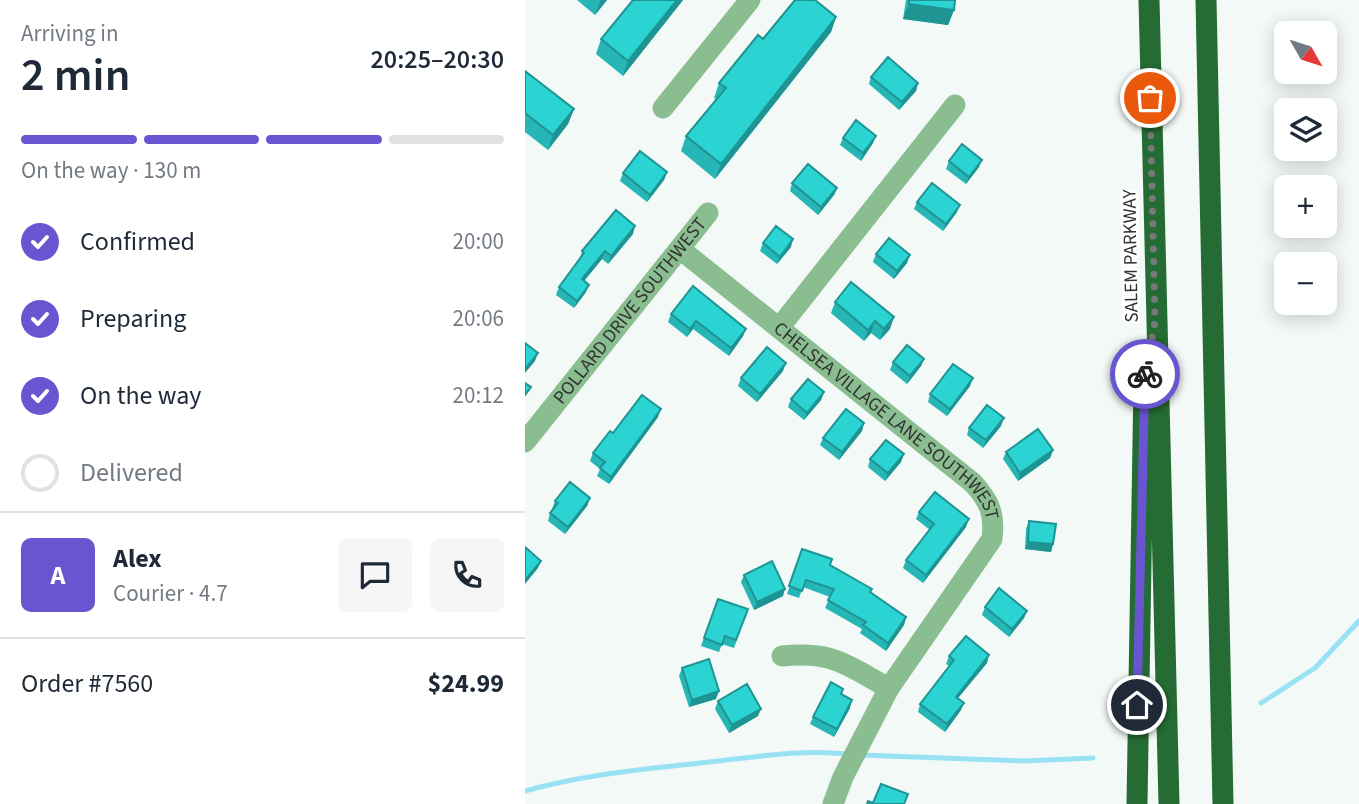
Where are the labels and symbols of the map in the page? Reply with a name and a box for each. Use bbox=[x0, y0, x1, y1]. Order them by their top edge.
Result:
north arrow bbox=[1274, 21, 1337, 84]
pin bbox=[1120, 68, 1180, 128]
street label: SALEM PARKWAY bbox=[1116, 188, 1146, 323]
street label: POLLARD DRIVE SOUTHWEST bbox=[547, 212, 713, 410]
street label: CHELSEA VILLAGE LANE SOUTHWEST bbox=[768, 315, 1006, 522]
courier bbox=[1110, 339, 1180, 409]
pin bbox=[1107, 675, 1167, 735]

